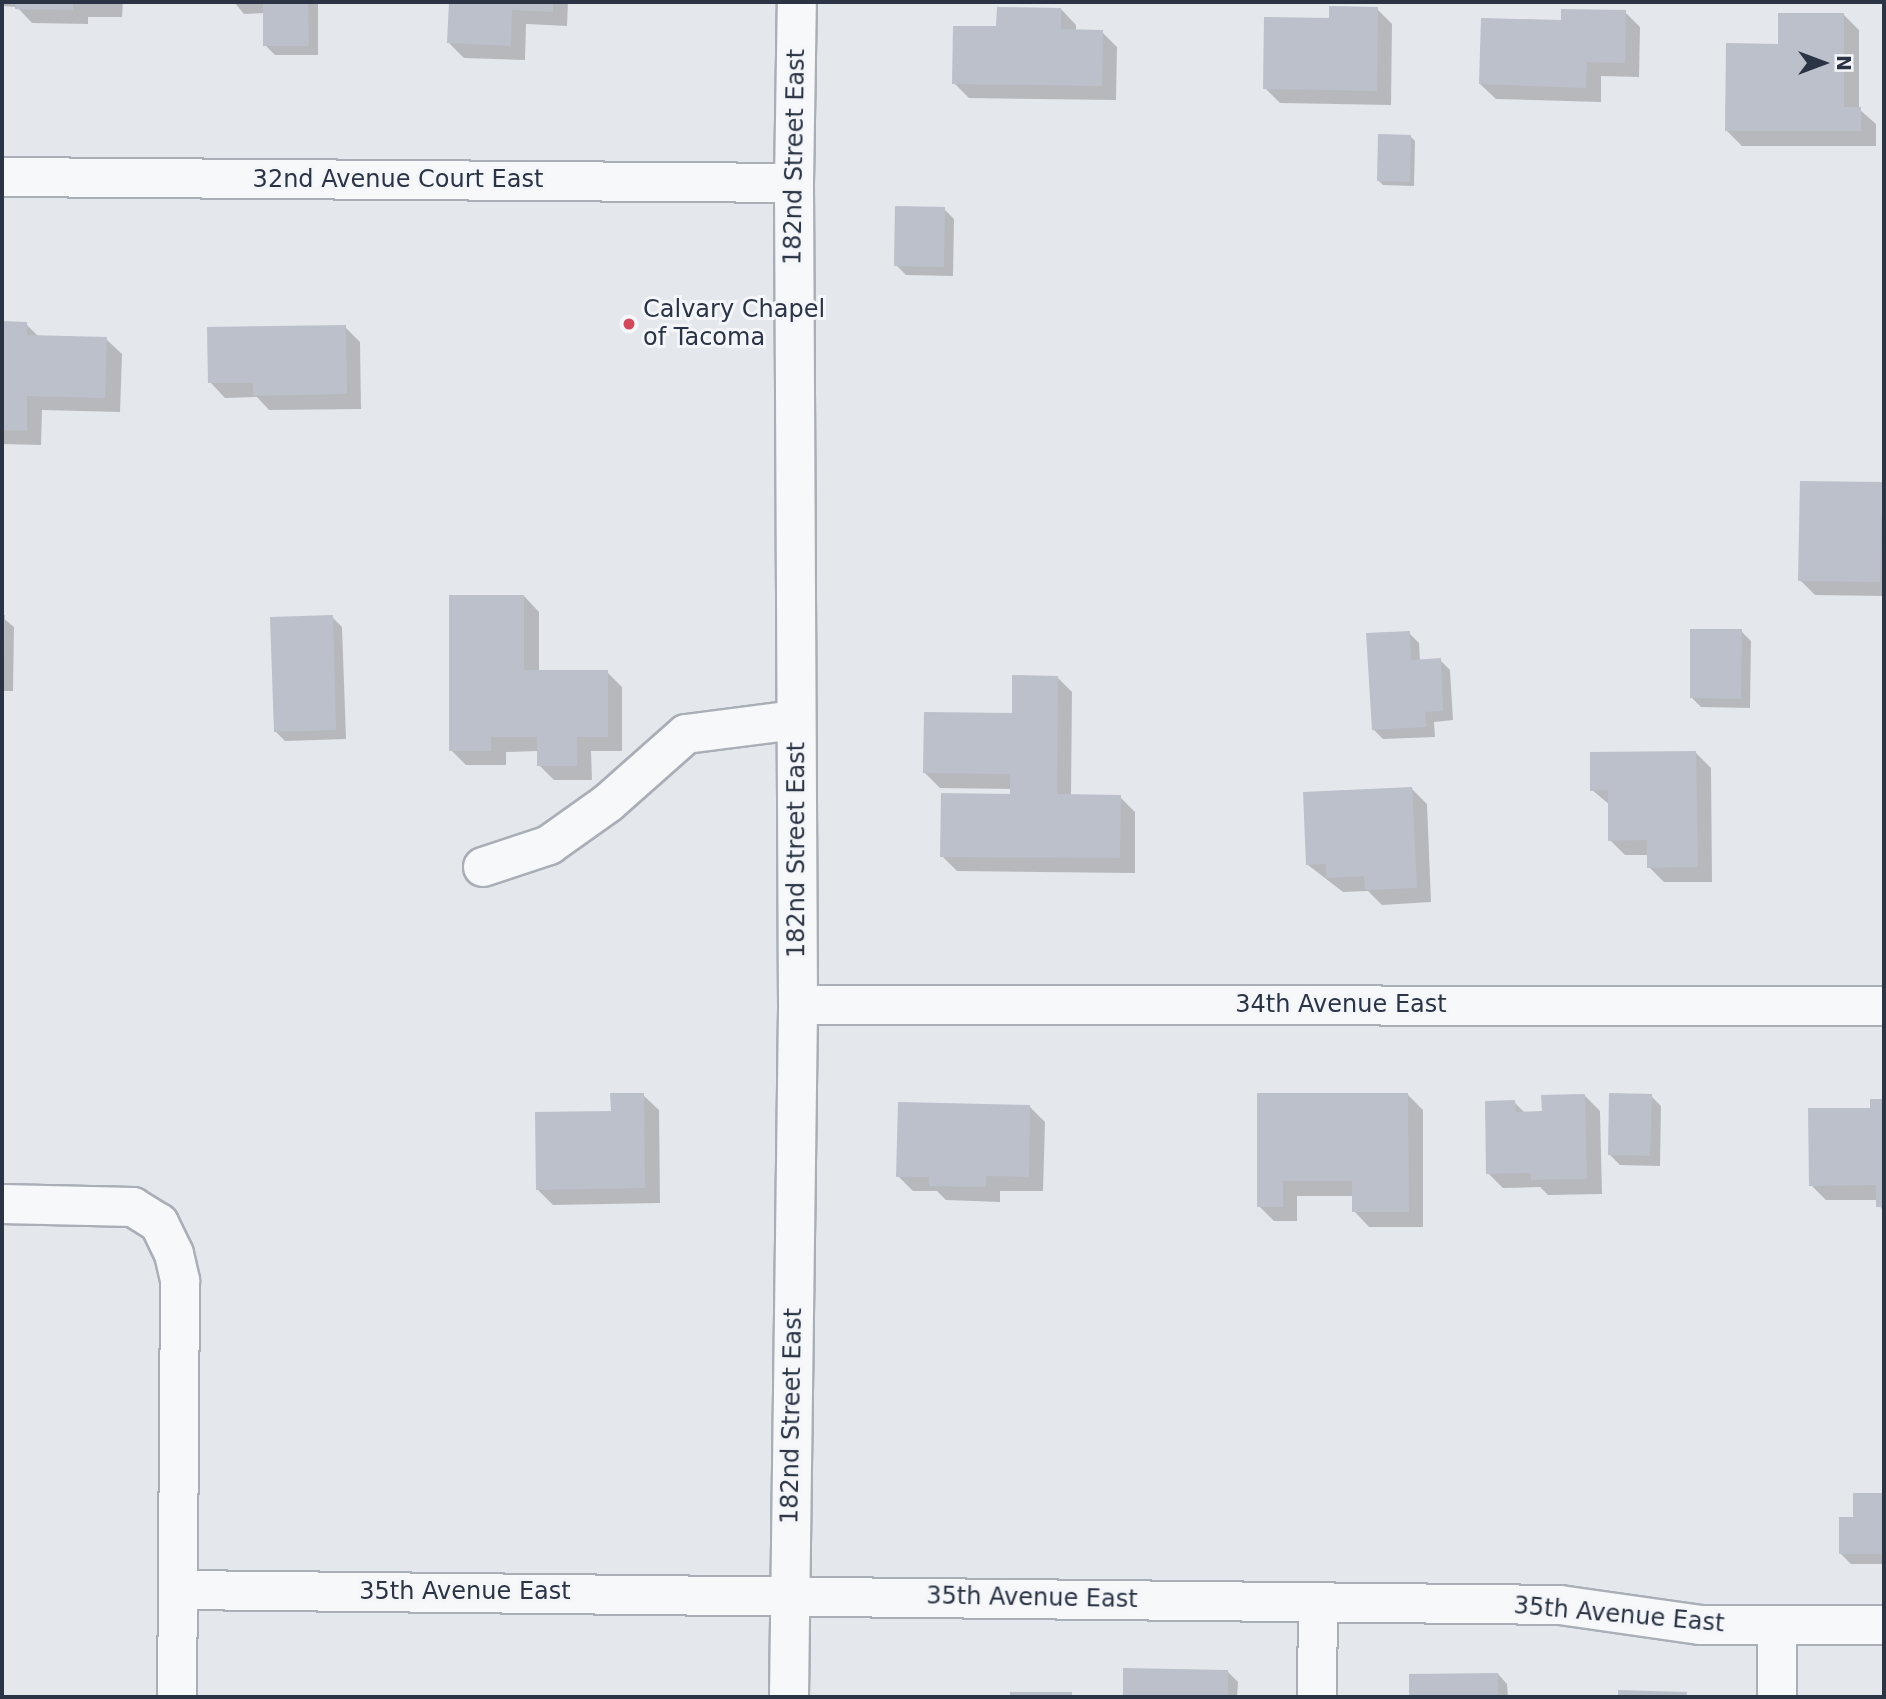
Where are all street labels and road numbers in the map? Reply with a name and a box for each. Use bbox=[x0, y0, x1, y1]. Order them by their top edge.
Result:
street label: 182nd Street East bbox=[779, 49, 811, 265]
street label: 32nd Avenue Court East bbox=[253, 166, 543, 194]
street label: 182nd Street East bbox=[783, 742, 811, 958]
street label: 34th Avenue East bbox=[1235, 991, 1447, 1019]
street label: 182nd Street East bbox=[776, 1308, 808, 1524]
street label: 35th Avenue East bbox=[359, 1578, 571, 1606]
street label: 35th Avenue East bbox=[926, 1582, 1138, 1614]
street label: 35th Avenue East bbox=[1512, 1591, 1726, 1639]

